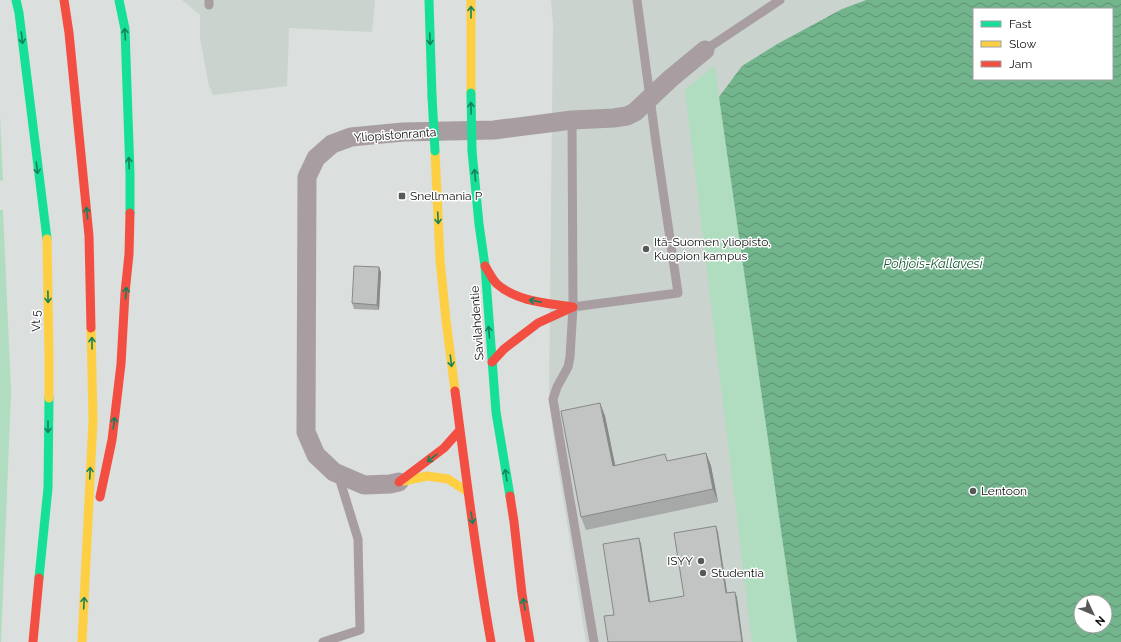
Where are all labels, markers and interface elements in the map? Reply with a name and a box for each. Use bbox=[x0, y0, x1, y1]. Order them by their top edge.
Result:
one-way arrow bbox=[467, 6, 475, 19]
legend bbox=[973, 8, 1113, 80]
text: Fast bbox=[1009, 17, 1032, 31]
one-way arrow bbox=[121, 27, 128, 40]
one-way arrow bbox=[19, 31, 26, 44]
one-way arrow bbox=[427, 32, 434, 45]
text: Slow bbox=[1009, 37, 1036, 51]
text: Jam bbox=[1009, 57, 1032, 71]
one-way arrow bbox=[467, 102, 475, 115]
street label: Yliopistonranta bbox=[353, 125, 437, 145]
one-way arrow bbox=[126, 157, 133, 170]
one-way arrow bbox=[33, 161, 41, 174]
one-way arrow bbox=[471, 169, 478, 182]
place label: Snellmania P bbox=[410, 189, 483, 203]
marker: Snellmania P bbox=[397, 191, 407, 201]
one-way arrow bbox=[83, 207, 91, 220]
one-way arrow bbox=[434, 211, 441, 224]
place label: Itä-Suomen yliopisto, Kuopion kampus bbox=[654, 235, 771, 263]
marker: Itä-Suomen yliopisto, Kuopion kampus bbox=[641, 244, 651, 254]
water label: Pohjois-Kallavesi bbox=[884, 256, 984, 271]
street label: Savilahdentie bbox=[467, 285, 487, 361]
one-way arrow bbox=[122, 287, 129, 300]
one-way arrow bbox=[44, 290, 51, 303]
one-way arrow bbox=[528, 296, 541, 304]
street label: Vt 5 bbox=[29, 310, 43, 332]
one-way arrow bbox=[486, 326, 493, 339]
one-way arrow bbox=[88, 337, 95, 350]
one-way arrow bbox=[447, 354, 455, 367]
one-way arrow bbox=[110, 417, 118, 430]
one-way arrow bbox=[44, 420, 52, 433]
one-way arrow bbox=[427, 453, 438, 462]
one-way arrow bbox=[87, 467, 94, 480]
one-way arrow bbox=[502, 469, 510, 482]
place label: Lentoon bbox=[981, 484, 1027, 498]
marker: Lentoon bbox=[968, 486, 978, 496]
one-way arrow bbox=[468, 511, 476, 524]
place label: ISYY bbox=[667, 554, 693, 568]
marker: ISYY bbox=[696, 556, 706, 566]
place label: Studentia bbox=[711, 566, 764, 580]
marker: Studentia bbox=[698, 568, 708, 578]
north arrow bbox=[1073, 594, 1113, 634]
one-way arrow bbox=[80, 597, 87, 610]
one-way arrow bbox=[519, 597, 527, 610]
text: N bbox=[1092, 613, 1107, 628]

